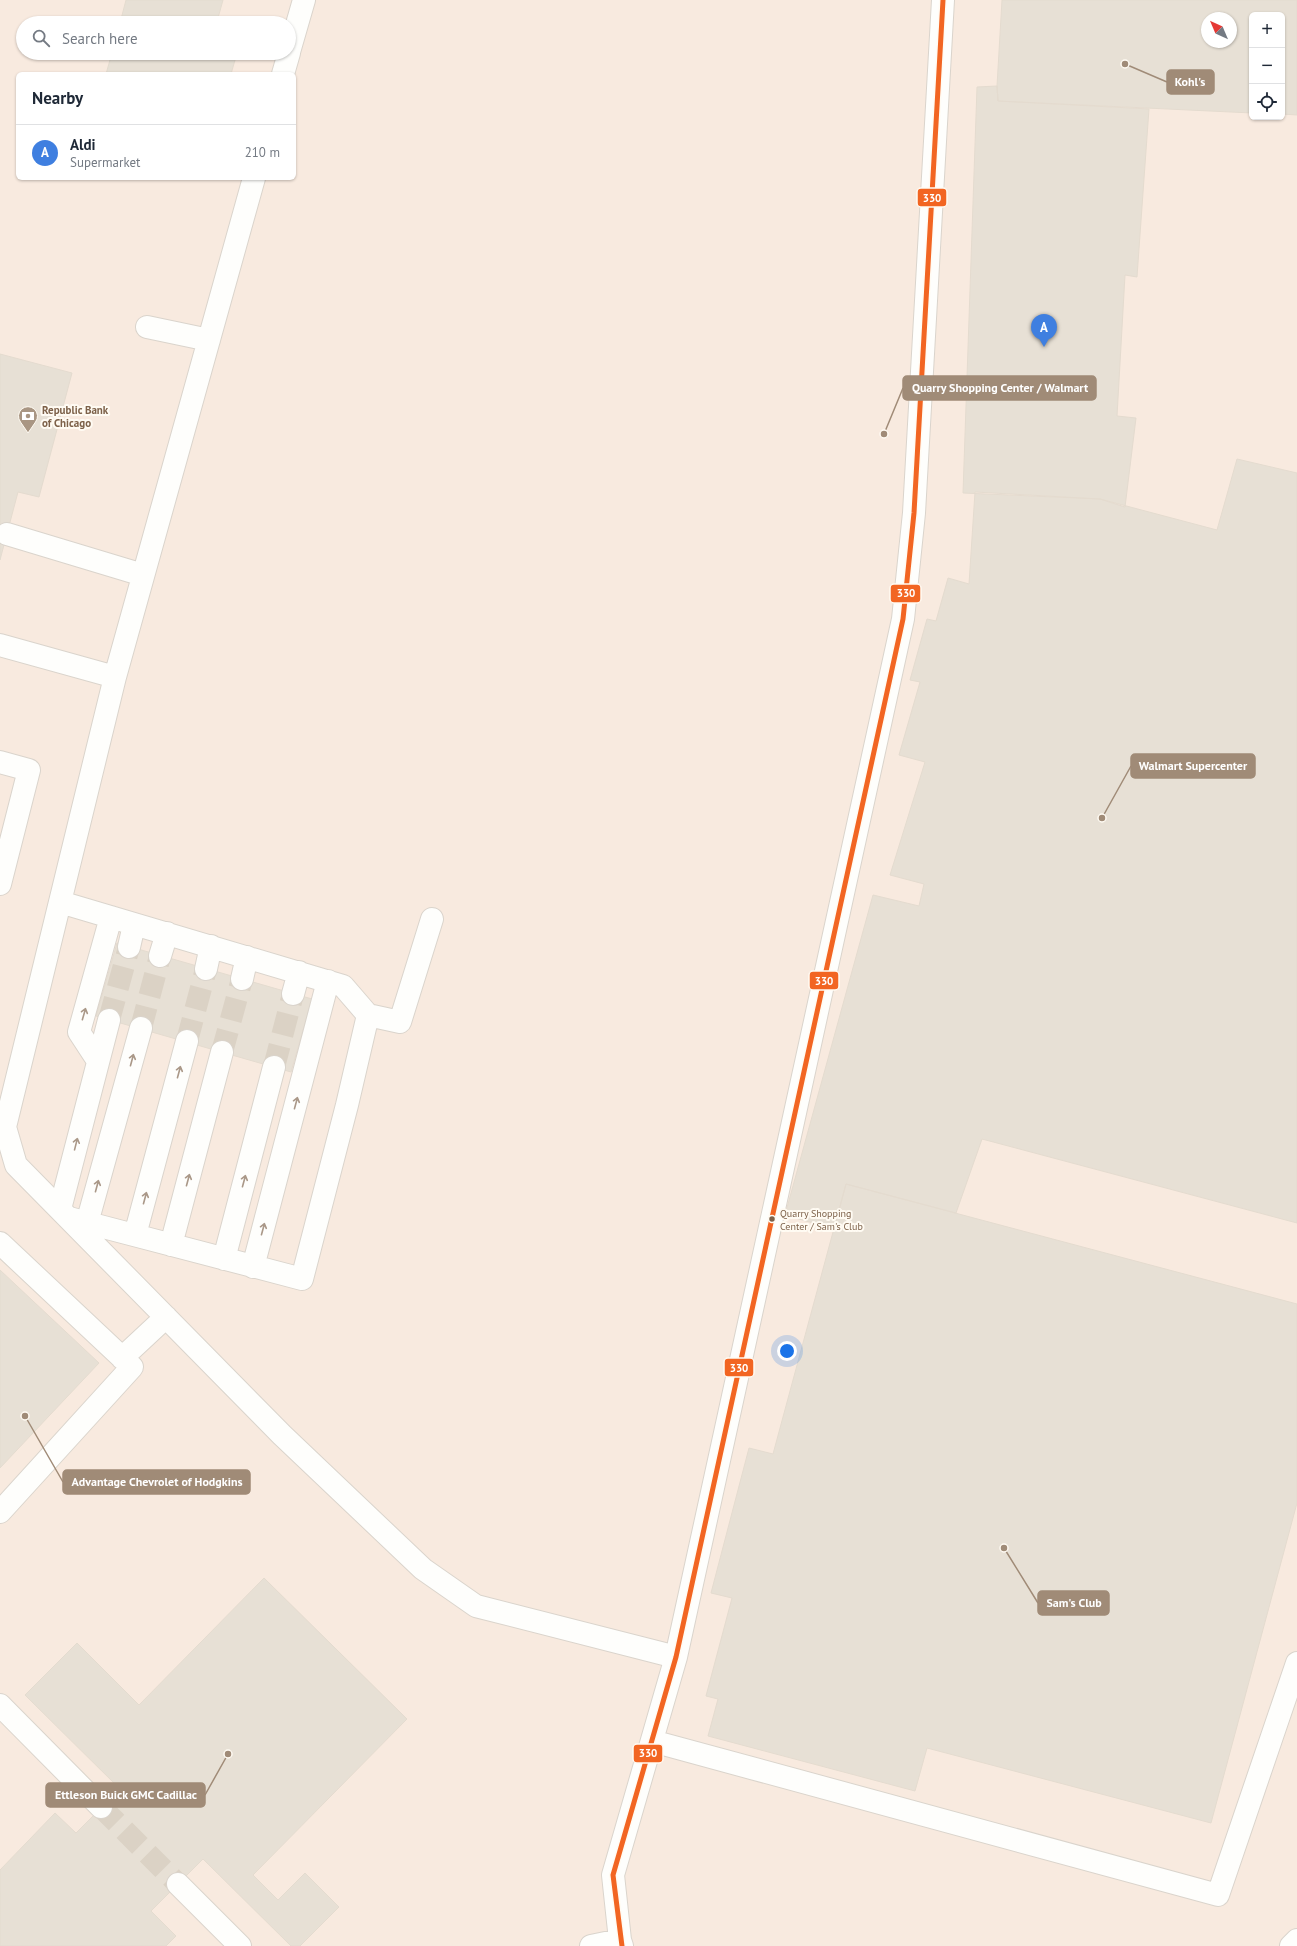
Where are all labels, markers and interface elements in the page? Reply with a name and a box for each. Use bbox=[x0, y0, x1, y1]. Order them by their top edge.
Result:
north arrow bbox=[1201, 12, 1237, 48]
map controls bbox=[1249, 12, 1285, 120]
button: + bbox=[1249, 12, 1285, 48]
search box bbox=[16, 16, 296, 60]
icon: search bbox=[30, 27, 52, 49]
text: Search here bbox=[62, 29, 138, 48]
button: − bbox=[1249, 48, 1285, 84]
callout: Kohl's bbox=[1167, 70, 1214, 94]
text: Kohl's bbox=[1175, 74, 1205, 89]
button: locate bbox=[1249, 84, 1285, 120]
text: Nearby bbox=[32, 87, 83, 109]
text: Aldi bbox=[70, 135, 96, 154]
text: A bbox=[41, 144, 49, 161]
text: 210 m bbox=[245, 144, 280, 161]
text: Supermarket bbox=[70, 154, 140, 171]
line badge: 330 bbox=[917, 188, 947, 207]
text: 330 bbox=[923, 191, 941, 205]
pin: A bbox=[1031, 314, 1057, 347]
callout: Quarry Shopping Center / Walmart bbox=[903, 376, 1096, 400]
text: Quarry Shopping Center / Walmart bbox=[912, 380, 1089, 395]
place label: Republic Bank of Chicago bbox=[42, 403, 109, 430]
bank icon: Republic Bank of Chicago bbox=[17, 405, 39, 433]
line badge: 330 bbox=[890, 584, 921, 603]
text: 330 bbox=[897, 586, 915, 600]
callout: Walmart Supercenter bbox=[1131, 754, 1255, 778]
text: Walmart Supercenter bbox=[1139, 758, 1248, 773]
line badge: 330 bbox=[809, 971, 839, 990]
text: 330 bbox=[815, 974, 833, 988]
one-way arrow bbox=[81, 1008, 88, 1021]
one-way arrow bbox=[129, 1054, 136, 1067]
one-way arrow bbox=[175, 1066, 183, 1079]
one-way arrow bbox=[293, 1097, 300, 1110]
one-way arrow bbox=[73, 1138, 81, 1151]
one-way arrow bbox=[185, 1174, 192, 1187]
one-way arrow bbox=[241, 1174, 249, 1187]
one-way arrow bbox=[94, 1179, 101, 1192]
one-way arrow bbox=[142, 1192, 149, 1205]
place label: Quarry Shopping Center / Sam's Club bbox=[780, 1207, 863, 1233]
marker: Quarry Shopping Center / Sam's Club bbox=[767, 1214, 777, 1224]
one-way arrow bbox=[259, 1223, 267, 1236]
your location bbox=[777, 1341, 797, 1361]
line badge: 330 bbox=[724, 1358, 754, 1377]
text: 330 bbox=[730, 1361, 748, 1375]
callout: Advantage Chevrolet of Hodgkins bbox=[63, 1470, 250, 1494]
text: Advantage Chevrolet of Hodgkins bbox=[72, 1474, 242, 1489]
callout: Sam's Club bbox=[1038, 1591, 1109, 1615]
text: Sam's Club bbox=[1046, 1595, 1102, 1610]
line badge: 330 bbox=[633, 1744, 663, 1763]
text: 330 bbox=[639, 1746, 657, 1760]
callout: Ettleson Buick GMC Cadillac bbox=[46, 1783, 205, 1807]
text: Ettleson Buick GMC Cadillac bbox=[55, 1787, 197, 1802]

